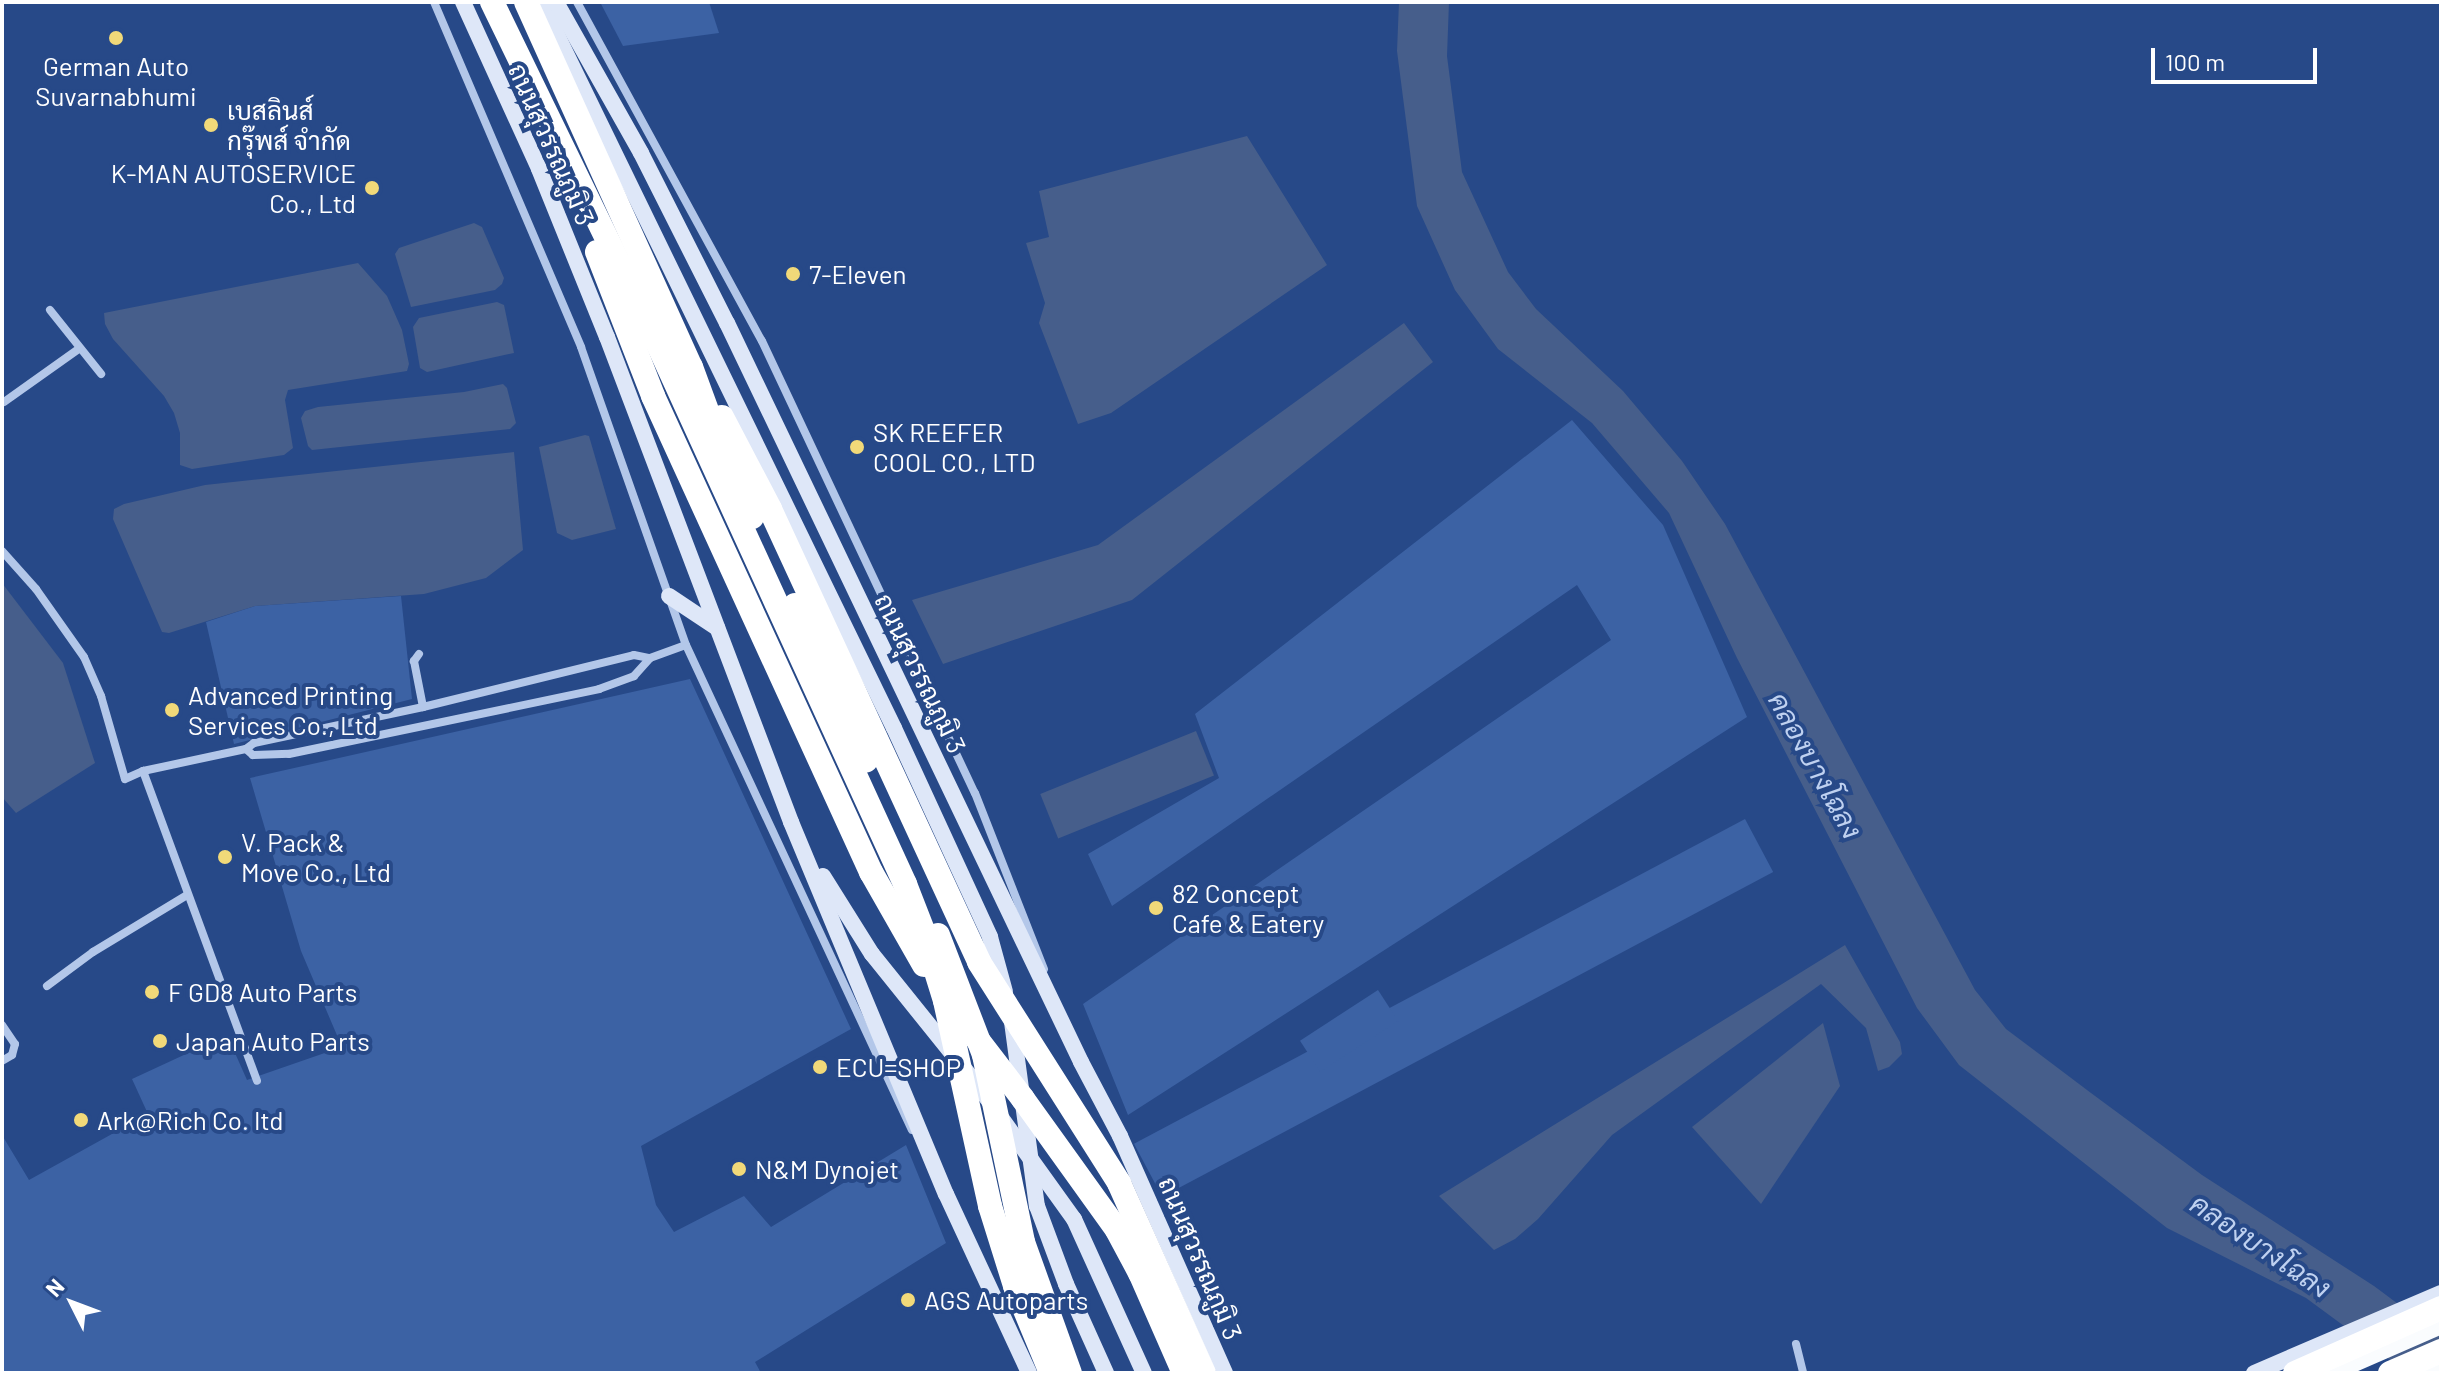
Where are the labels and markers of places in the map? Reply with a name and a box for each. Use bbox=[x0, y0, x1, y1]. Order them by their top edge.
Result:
marker: German Auto Suvarnabhumi bbox=[107, 29, 125, 47]
place label: German Auto Suvarnabhumi bbox=[35, 50, 197, 112]
place label: เบสลินส์ กรุ๊พส์ จำกัด bbox=[227, 94, 351, 156]
marker: เบสลินส์ กรุ๊พส์ จำกัด bbox=[202, 116, 220, 134]
place label: K-MAN AUTOSERVICE Co., Ltd bbox=[111, 157, 356, 218]
marker: K-MAN AUTOSERVICE Co., Ltd bbox=[363, 179, 381, 197]
place label: 7-Eleven bbox=[809, 258, 907, 290]
marker: 7-Eleven bbox=[784, 265, 802, 283]
place label: SK REEFER COOL CO., LTD bbox=[873, 416, 1035, 478]
marker: SK REEFER COOL CO., LTD bbox=[848, 438, 866, 456]
place label: Advanced Printing Services Co., Ltd bbox=[188, 679, 393, 740]
marker: Advanced Printing Services Co., Ltd bbox=[163, 701, 181, 719]
place label: V. Pack & Move Co., Ltd bbox=[241, 826, 391, 888]
marker: V. Pack & Move Co., Ltd bbox=[216, 848, 234, 866]
place label: 82 Concept Cafe & Eatery bbox=[1172, 877, 1324, 938]
marker: 82 Concept Cafe & Eatery bbox=[1147, 899, 1165, 917]
place label: F GD8 Auto Parts bbox=[168, 976, 357, 1008]
marker: F GD8 Auto Parts bbox=[143, 983, 161, 1001]
place label: Japan Auto Parts bbox=[176, 1025, 370, 1057]
marker: Japan Auto Parts bbox=[151, 1032, 169, 1050]
place label: ECU=SHOP bbox=[836, 1051, 961, 1083]
marker: ECU=SHOP bbox=[811, 1058, 829, 1076]
place label: Ark@Rich Co. ltd bbox=[97, 1104, 283, 1136]
marker: Ark@Rich Co. ltd bbox=[72, 1111, 90, 1129]
place label: N&M Dynojet bbox=[755, 1153, 899, 1185]
marker: N&M Dynojet bbox=[730, 1160, 748, 1178]
place label: AGS Autoparts bbox=[924, 1284, 1088, 1316]
marker: AGS Autoparts bbox=[899, 1291, 917, 1309]

